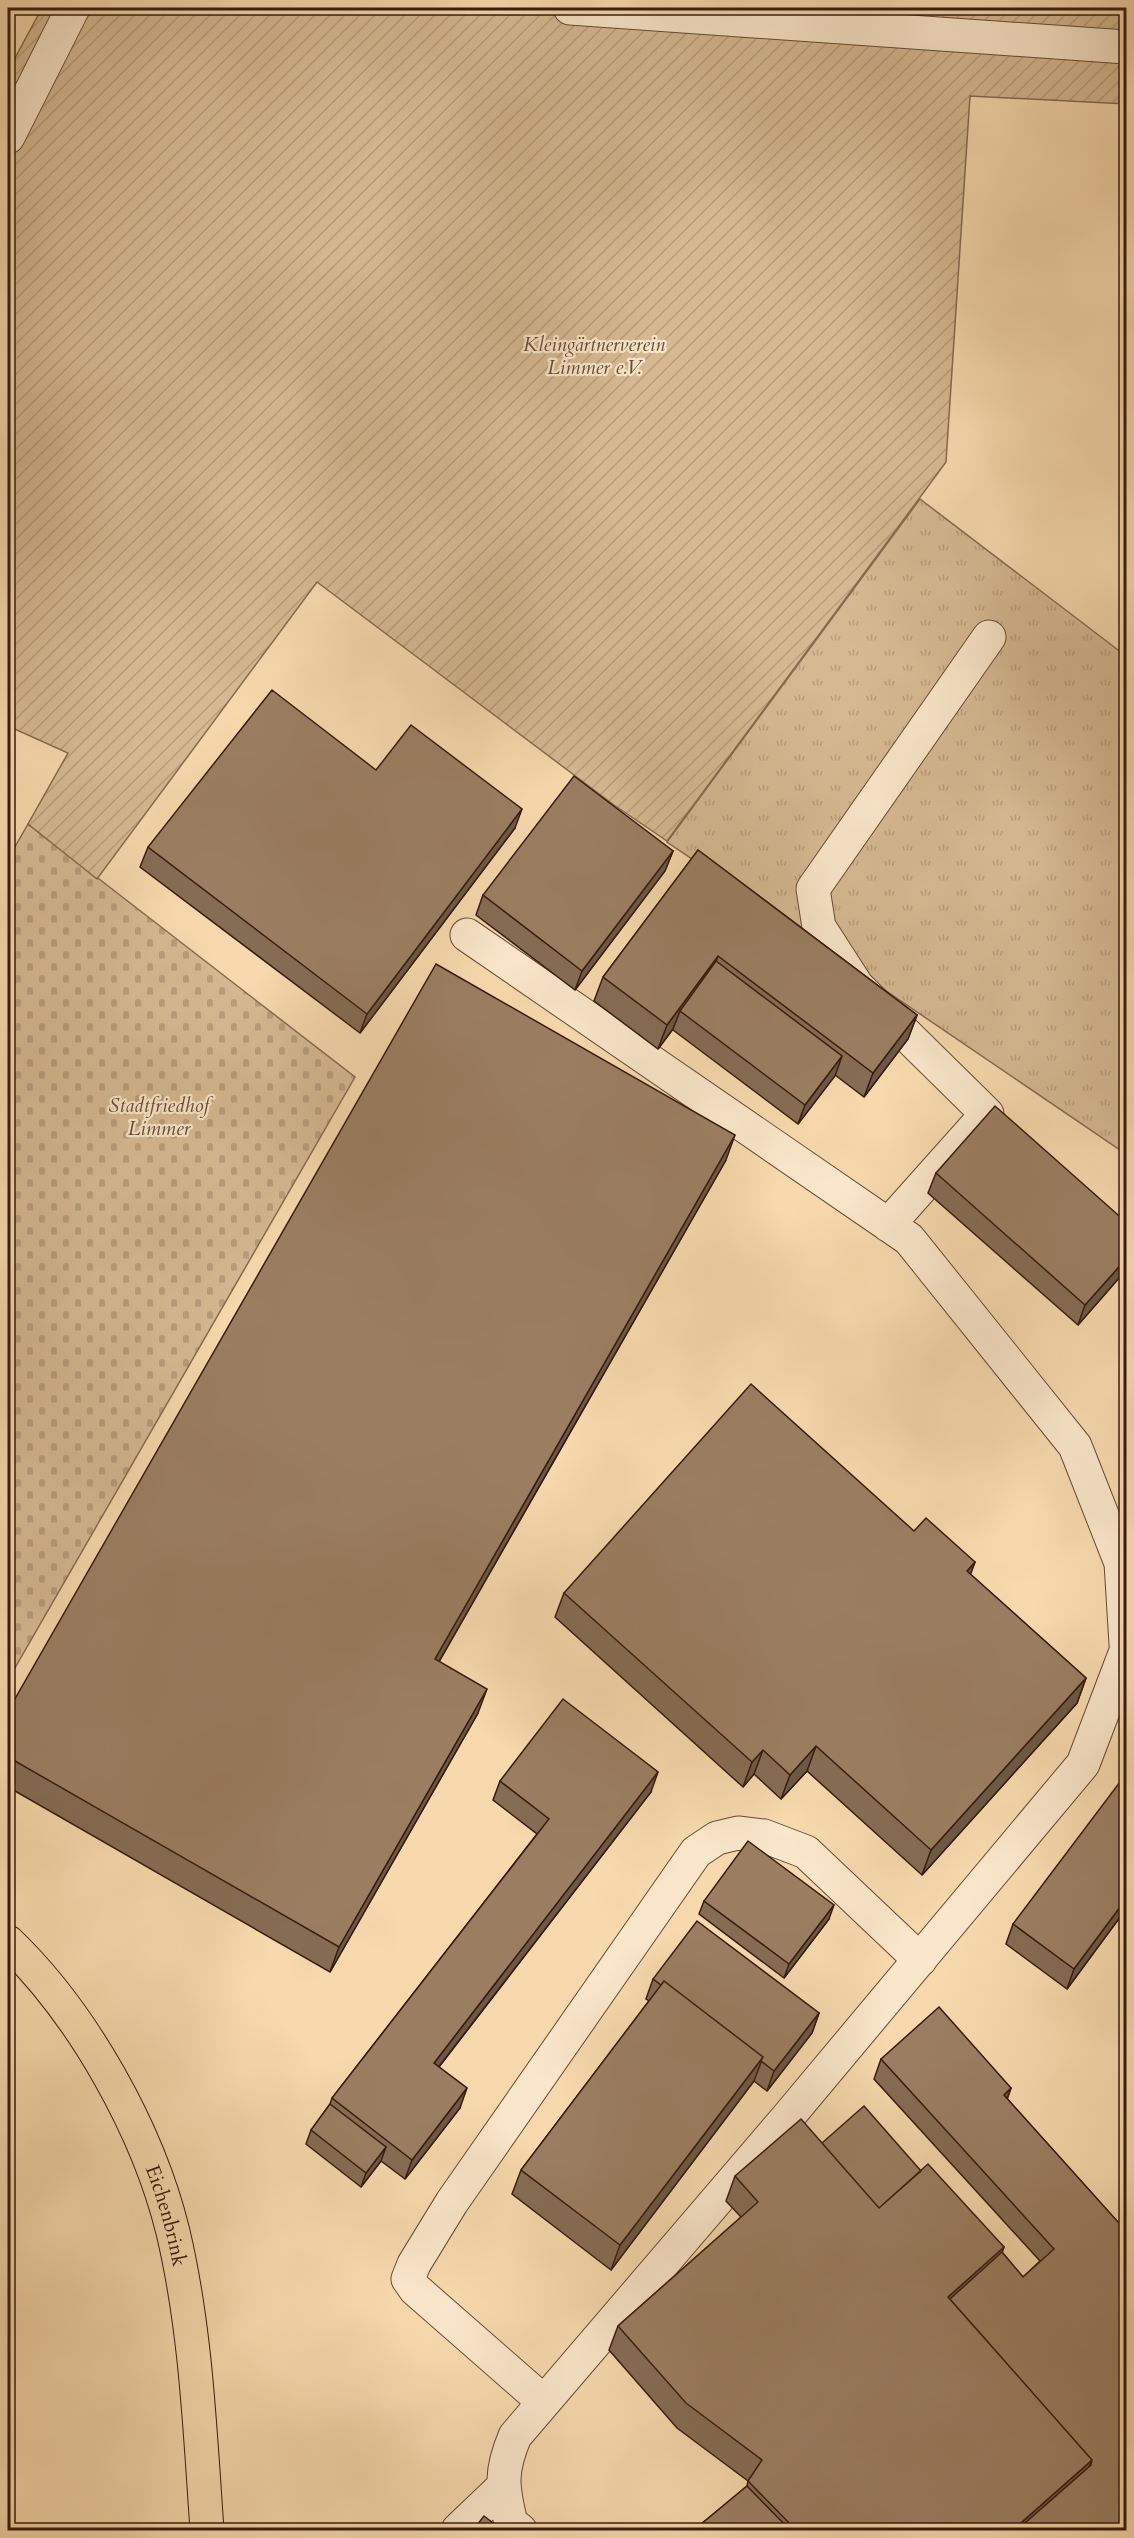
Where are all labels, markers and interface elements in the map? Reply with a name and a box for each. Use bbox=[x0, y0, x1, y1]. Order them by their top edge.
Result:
park label: Kleingärtnerverein Limmer e.V. bbox=[523, 331, 665, 381]
park label: Stadtfriedhof Limmer bbox=[108, 1092, 214, 1142]
street label: Eichenbrink bbox=[139, 2161, 193, 2269]

